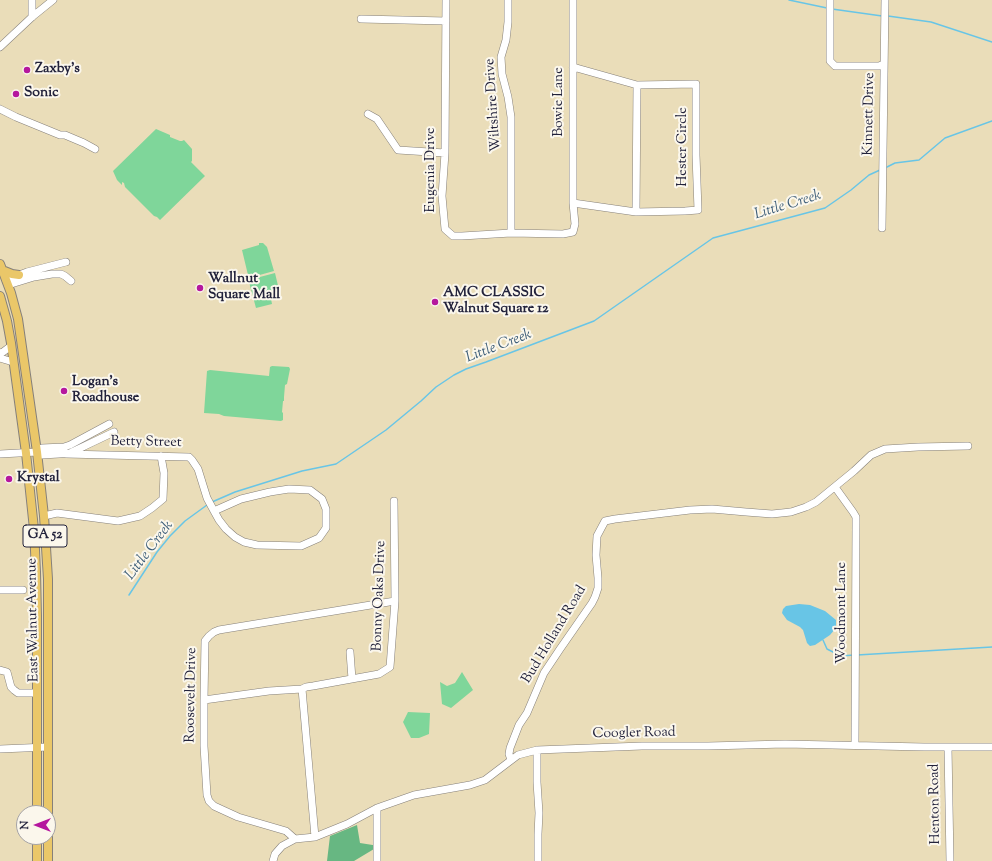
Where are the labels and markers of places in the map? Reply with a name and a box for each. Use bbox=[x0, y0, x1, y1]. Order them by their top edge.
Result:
place label: Zaxby's bbox=[35, 62, 80, 78]
marker: Zaxby's bbox=[22, 65, 32, 75]
place label: Sonic bbox=[24, 86, 59, 102]
marker: Sonic bbox=[11, 89, 21, 99]
place label: Wallnut Square Mall bbox=[208, 272, 280, 304]
marker: Wallnut Square Mall bbox=[195, 283, 205, 293]
place label: AMC CLASSIC Walnut Square 12 bbox=[443, 286, 548, 318]
marker: AMC CLASSIC Walnut Square 12 bbox=[430, 297, 440, 307]
place label: Logan's Roadhouse bbox=[72, 375, 139, 408]
marker: Logan's Roadhouse bbox=[59, 386, 69, 396]
place label: Krystal bbox=[17, 471, 60, 487]
marker: Krystal bbox=[4, 474, 14, 484]

